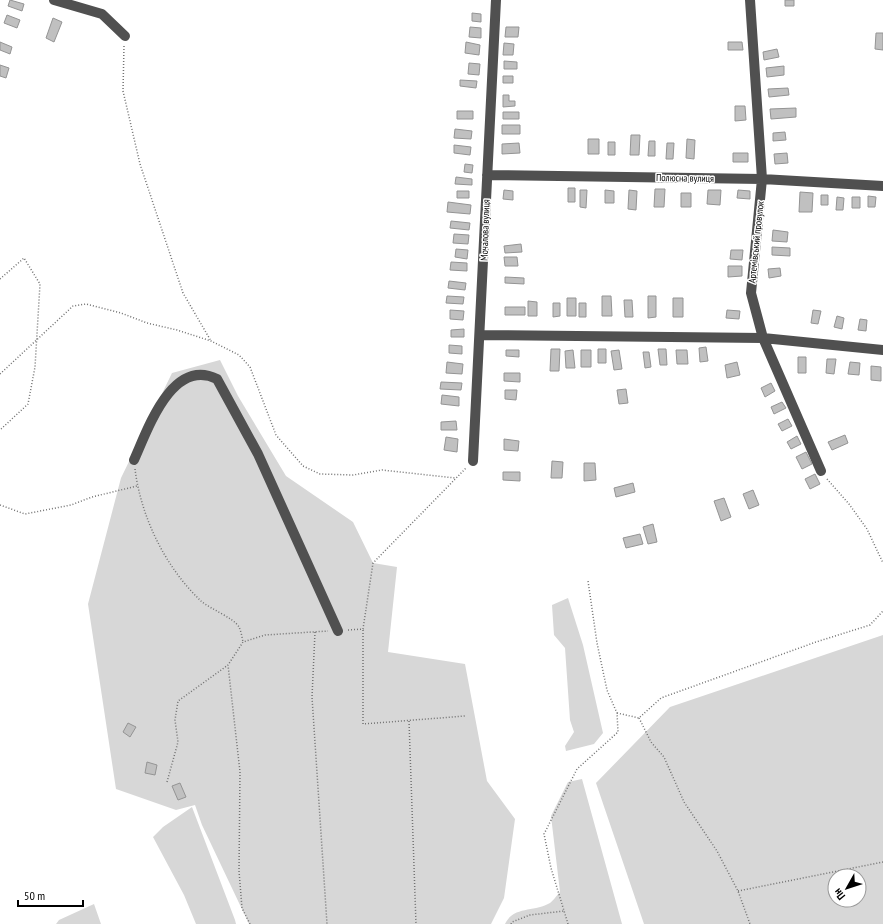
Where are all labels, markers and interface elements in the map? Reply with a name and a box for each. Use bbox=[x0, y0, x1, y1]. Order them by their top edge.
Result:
street label: Полюсна вулиця bbox=[656, 171, 714, 185]
street label: Мочалова вулиця bbox=[477, 199, 493, 261]
street label: Артемівський провулок bbox=[745, 200, 767, 284]
north arrow bbox=[827, 868, 867, 908]
scale bar bbox=[18, 882, 83, 908]
text: Пн bbox=[830, 886, 848, 903]
text: 50 m bbox=[24, 888, 45, 903]

